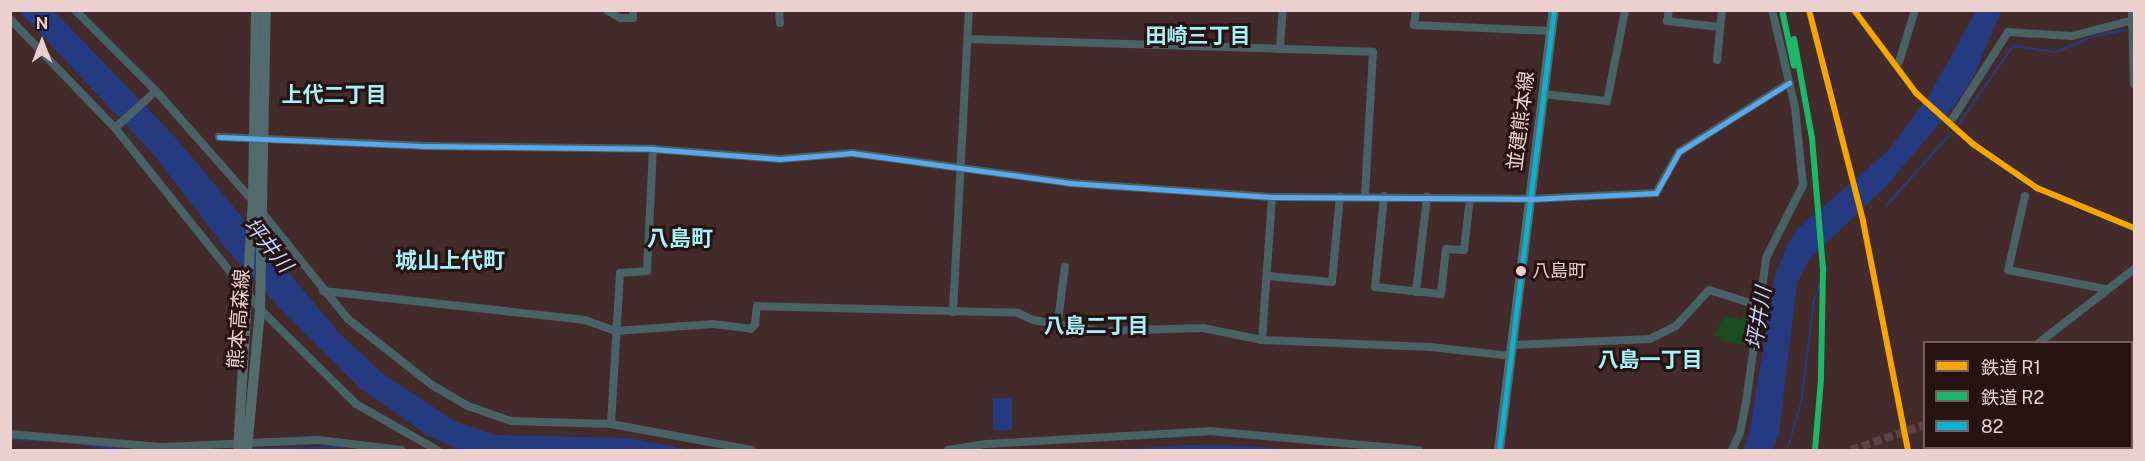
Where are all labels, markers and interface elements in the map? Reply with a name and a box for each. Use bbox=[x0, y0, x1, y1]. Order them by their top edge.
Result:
north arrow bbox=[12, 12, 72, 72]
text: N bbox=[36, 14, 48, 33]
district label: 田崎三丁目 bbox=[1146, 23, 1250, 49]
street label: 並建熊本線 bbox=[1503, 70, 1539, 172]
district label: 上代二丁目 bbox=[282, 82, 386, 108]
water label: 坪井川 bbox=[238, 213, 298, 277]
district label: 八島町 bbox=[647, 226, 713, 252]
district label: 城山上代町 bbox=[395, 248, 505, 274]
place label: 八島町 bbox=[1532, 260, 1586, 282]
marker: 八島町 bbox=[1515, 265, 1527, 277]
street label: 熊本高森線 bbox=[224, 268, 254, 370]
water label: 坪井川 bbox=[1742, 285, 1776, 351]
district label: 八島二丁目 bbox=[1044, 313, 1148, 339]
legend bbox=[1923, 341, 2133, 449]
district label: 八島一丁目 bbox=[1598, 347, 1702, 373]
text: 鉄道 R1 bbox=[1981, 357, 2041, 378]
text: 鉄道 R2 bbox=[1981, 387, 2044, 408]
text: 82 bbox=[1981, 416, 2003, 437]

